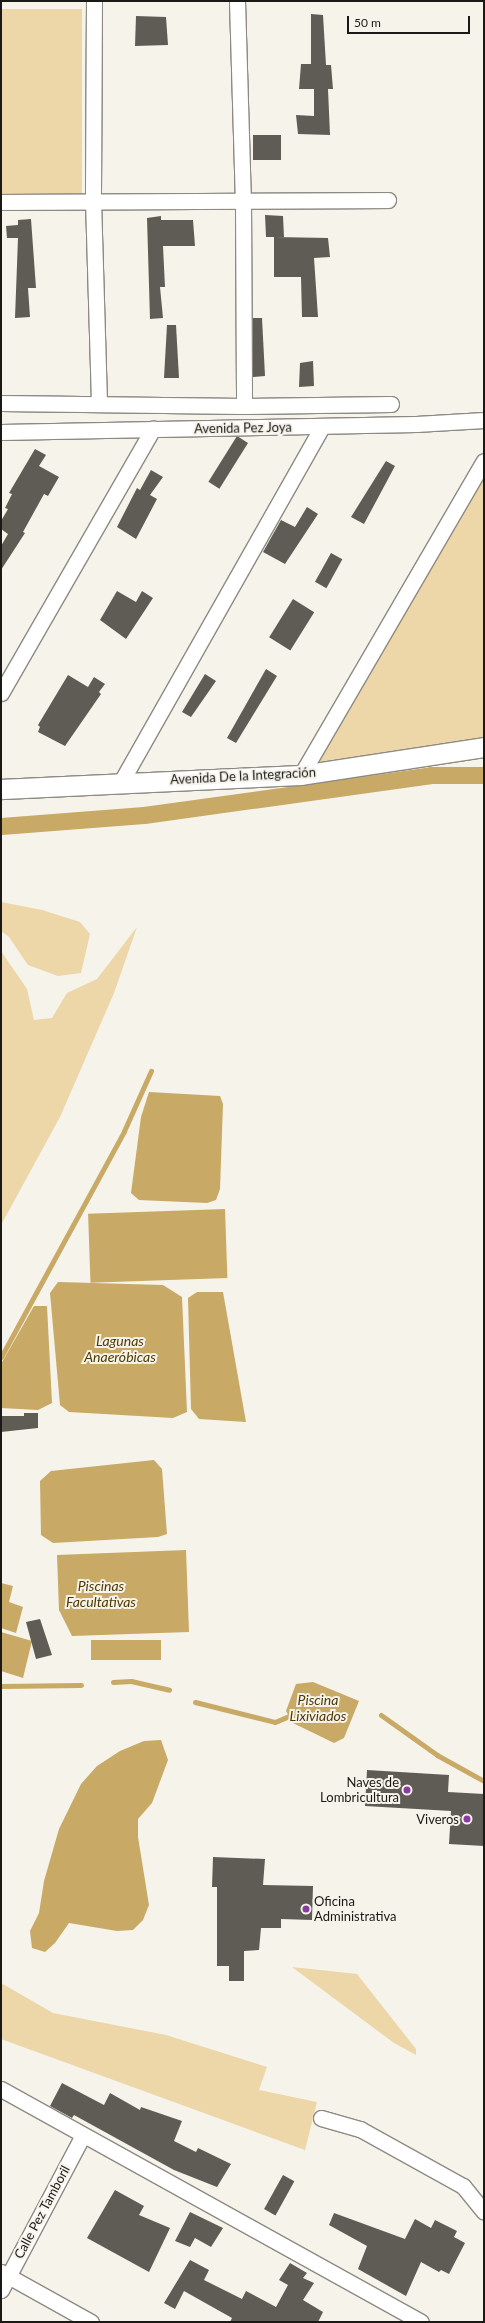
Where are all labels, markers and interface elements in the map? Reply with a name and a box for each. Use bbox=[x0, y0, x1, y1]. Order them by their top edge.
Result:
scale bar bbox=[349, 8, 472, 34]
text: 50 m bbox=[354, 15, 381, 30]
street label: Avenida Pez Joya bbox=[194, 419, 292, 437]
street label: Avenida De la Integración bbox=[170, 764, 316, 788]
water label: Lagunas Anaeróbicas bbox=[84, 1333, 156, 1366]
water label: Piscinas Facultativas bbox=[66, 1578, 136, 1610]
water label: Piscina Lixiviados bbox=[290, 1692, 346, 1724]
place label: Naves de Lombricultura bbox=[320, 1775, 399, 1806]
marker: Naves de Lombricultura bbox=[402, 1785, 412, 1795]
place label: Viveros bbox=[416, 1811, 459, 1827]
marker: Viveros bbox=[462, 1814, 472, 1824]
place label: Oficina Administrativa bbox=[314, 1894, 396, 1925]
marker: Oficina Administrativa bbox=[301, 1904, 311, 1914]
street label: Calle Pez Tamboril bbox=[11, 2162, 73, 2262]

